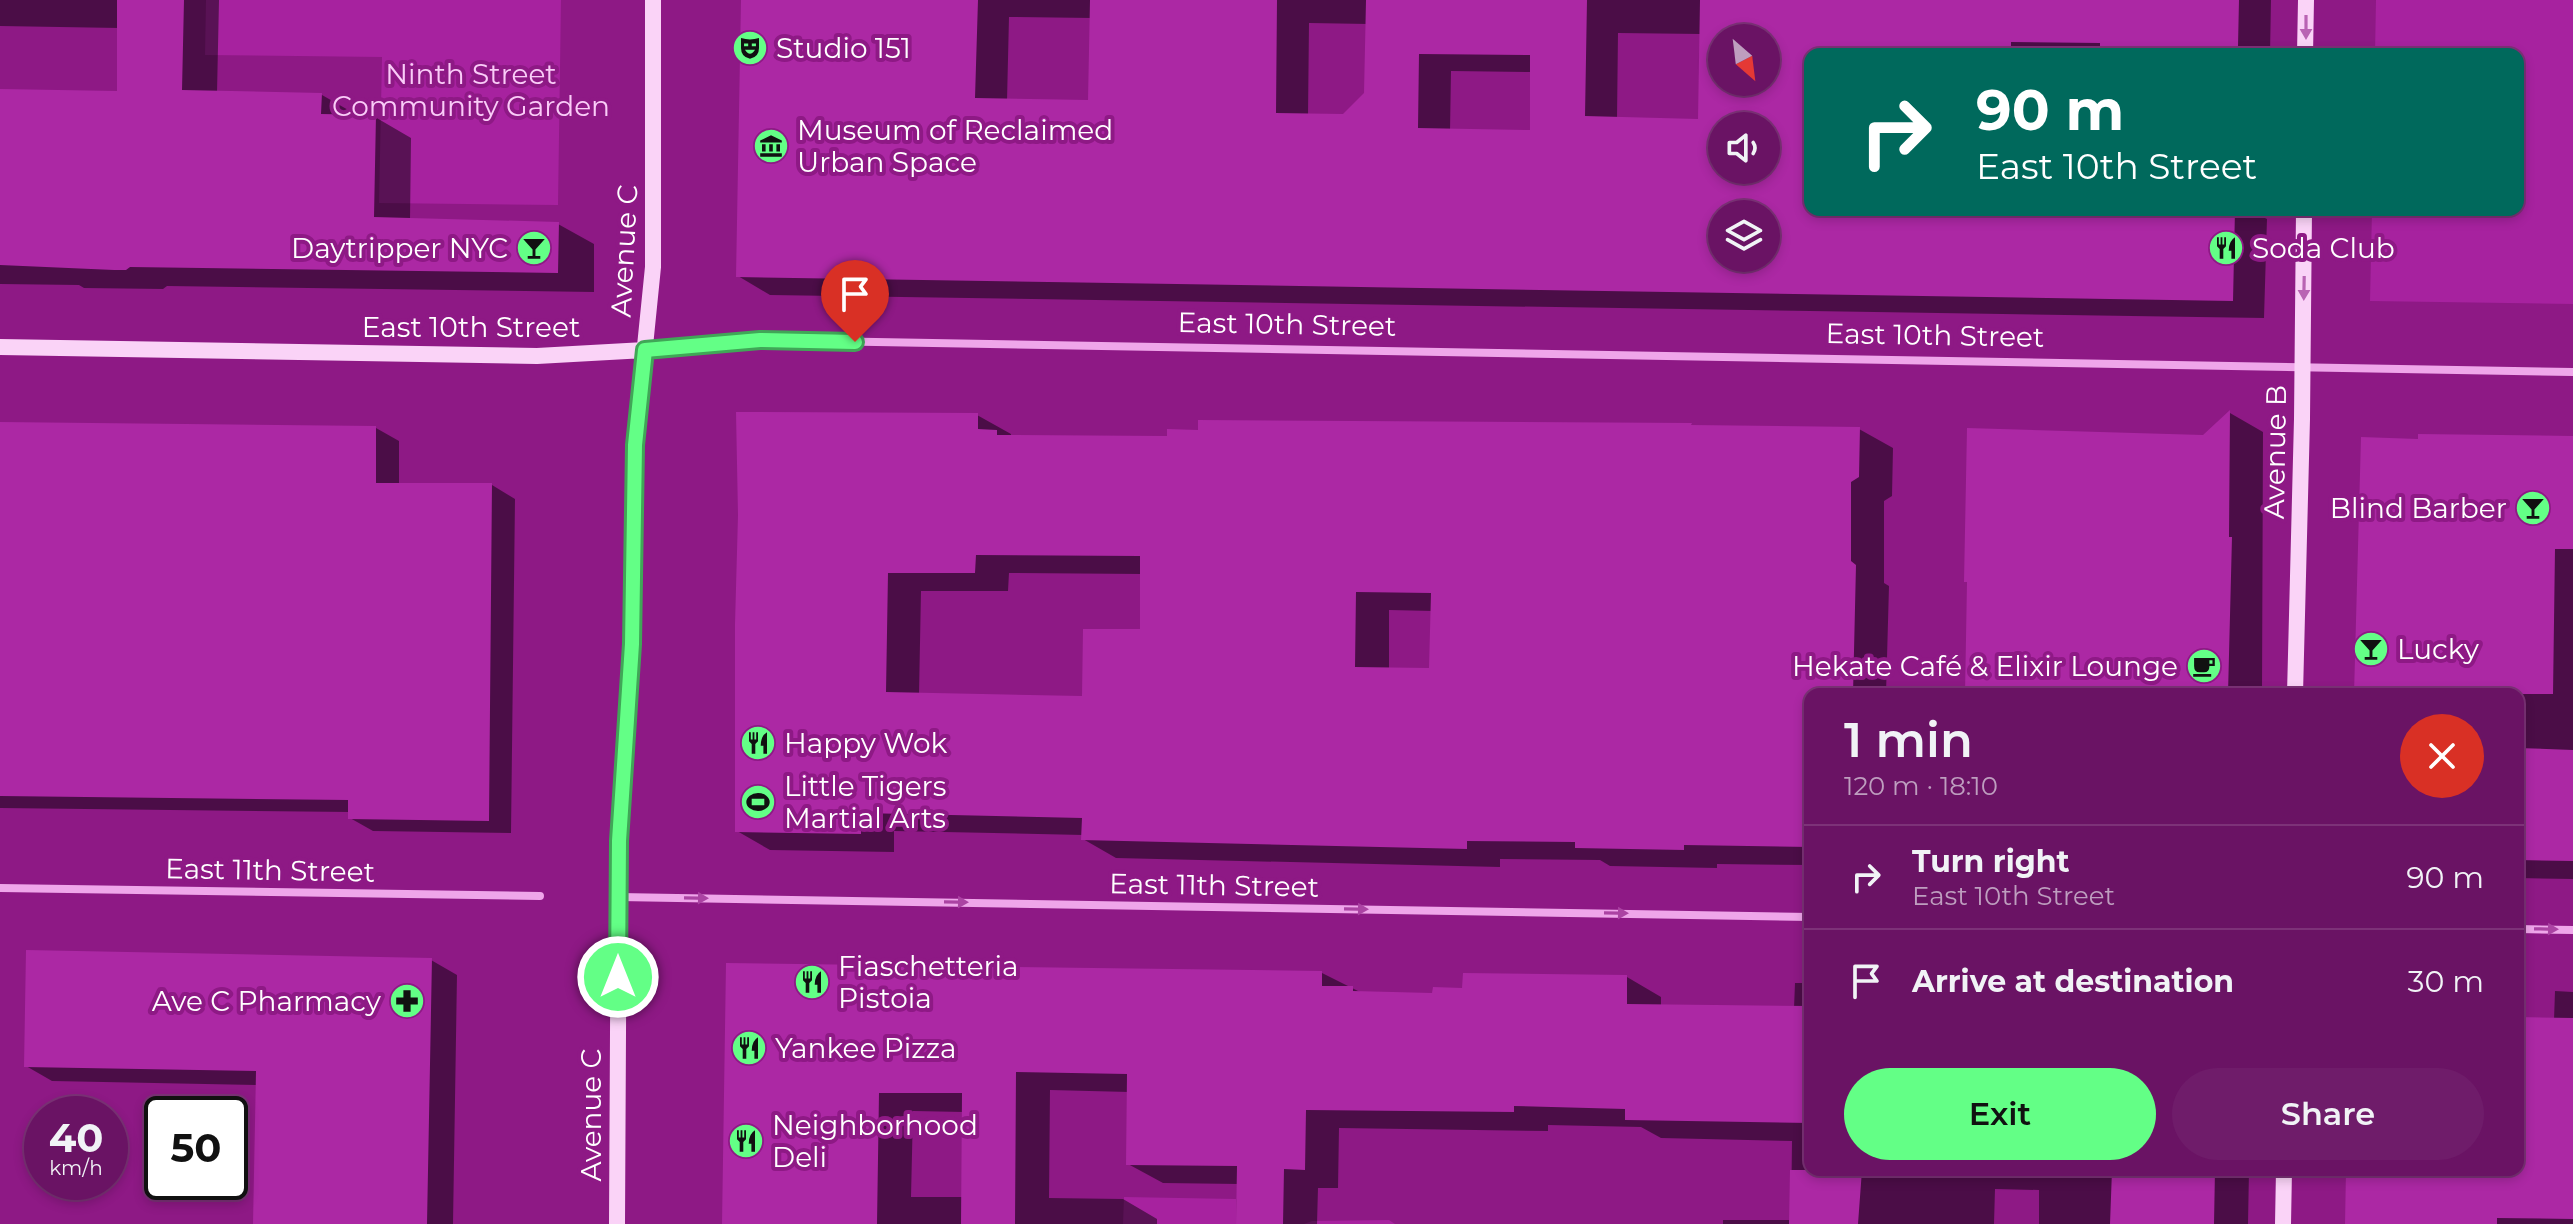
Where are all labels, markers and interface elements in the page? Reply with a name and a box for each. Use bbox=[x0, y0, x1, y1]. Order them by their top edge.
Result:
one-way arrow bbox=[2299, 15, 2312, 40]
north arrow bbox=[1708, 24, 1780, 96]
map controls bbox=[1708, 24, 1780, 272]
theatre icon: Studio 151 bbox=[731, 29, 769, 67]
place label: Studio 151 bbox=[776, 31, 911, 65]
park label: Ninth Street Community Garden bbox=[332, 57, 610, 123]
text: 90 m bbox=[1976, 76, 2124, 144]
icon: right bbox=[1844, 80, 1948, 184]
button: sound bbox=[1708, 112, 1780, 184]
place label: Museum of Reclaimed Urban Space bbox=[797, 113, 1113, 179]
museum icon: Museum of Reclaimed Urban Space bbox=[752, 127, 790, 165]
text: East 10th Street bbox=[1976, 144, 2257, 188]
street label: Avenue C bbox=[604, 184, 644, 318]
button: layers bbox=[1708, 200, 1780, 272]
bar icon: Daytripper NYC bbox=[515, 229, 553, 267]
restaurant icon: Soda Club bbox=[2207, 229, 2245, 267]
place label: Daytripper NYC bbox=[291, 231, 508, 265]
place label: Soda Club bbox=[2252, 231, 2395, 265]
pin bbox=[821, 260, 889, 342]
icon: arrive bbox=[833, 272, 877, 316]
one-way arrow bbox=[2297, 276, 2310, 301]
street label: East 10th Street bbox=[1177, 305, 1397, 343]
street label: East 10th Street bbox=[362, 310, 580, 344]
street label: East 10th Street bbox=[1825, 316, 2045, 354]
street label: Avenue B bbox=[2257, 385, 2293, 519]
bar icon: Blind Barber bbox=[2514, 489, 2552, 527]
place label: Blind Barber bbox=[2330, 491, 2507, 525]
bar icon: Lucky bbox=[2352, 630, 2390, 668]
place label: Lucky bbox=[2397, 632, 2480, 666]
cafe icon: Hekate Café & Elixir Lounge bbox=[2185, 647, 2223, 685]
place label: Hekate Café & Elixir Lounge bbox=[1792, 649, 2178, 683]
text: 1 min bbox=[1844, 711, 1973, 769]
button: close bbox=[2400, 714, 2484, 798]
restaurant icon: Happy Wok bbox=[739, 724, 777, 762]
place label: Happy Wok bbox=[784, 726, 947, 760]
place label: Little Tigers Martial Arts bbox=[784, 769, 946, 835]
text: 120 m · 18:10 bbox=[1844, 770, 1998, 802]
sports icon: Little Tigers Martial Arts bbox=[739, 783, 777, 821]
text: Turn right bbox=[1912, 843, 2069, 880]
street label: East 11th Street bbox=[165, 851, 375, 889]
icon: right bbox=[1844, 855, 1888, 899]
text: 90 m bbox=[2406, 859, 2484, 896]
street label: East 11th Street bbox=[1109, 866, 1319, 904]
text: East 10th Street bbox=[1912, 880, 2115, 912]
one-way arrow bbox=[684, 892, 709, 904]
one-way arrow bbox=[944, 896, 969, 909]
one-way arrow bbox=[1344, 903, 1369, 915]
one-way arrow bbox=[1604, 907, 1629, 920]
one-way arrow bbox=[2533, 923, 2559, 935]
position arrow bbox=[576, 935, 660, 1019]
place label: Fiaschetteria Pistoia bbox=[838, 949, 1019, 1015]
icon: arrive bbox=[1844, 959, 1888, 1003]
restaurant icon: Fiaschetteria Pistoia bbox=[793, 963, 831, 1001]
text: Arrive at destination bbox=[1912, 963, 2234, 1000]
text: 30 m bbox=[2408, 963, 2484, 1000]
pharmacy icon: Ave C Pharmacy bbox=[388, 982, 426, 1020]
place label: Ave C Pharmacy bbox=[152, 984, 382, 1018]
restaurant icon: Yankee Pizza bbox=[730, 1029, 768, 1067]
place label: Yankee Pizza bbox=[775, 1031, 957, 1065]
street label: Avenue C bbox=[574, 1049, 608, 1181]
button: Exit bbox=[1844, 1068, 2156, 1160]
button: Share bbox=[2172, 1068, 2484, 1160]
speed limit sign: 50 bbox=[144, 1096, 248, 1200]
place label: Neighborhood Deli bbox=[772, 1108, 978, 1174]
text: 40 bbox=[49, 1113, 103, 1162]
restaurant icon: Neighborhood Deli bbox=[727, 1122, 765, 1160]
text: km/h bbox=[49, 1156, 103, 1180]

